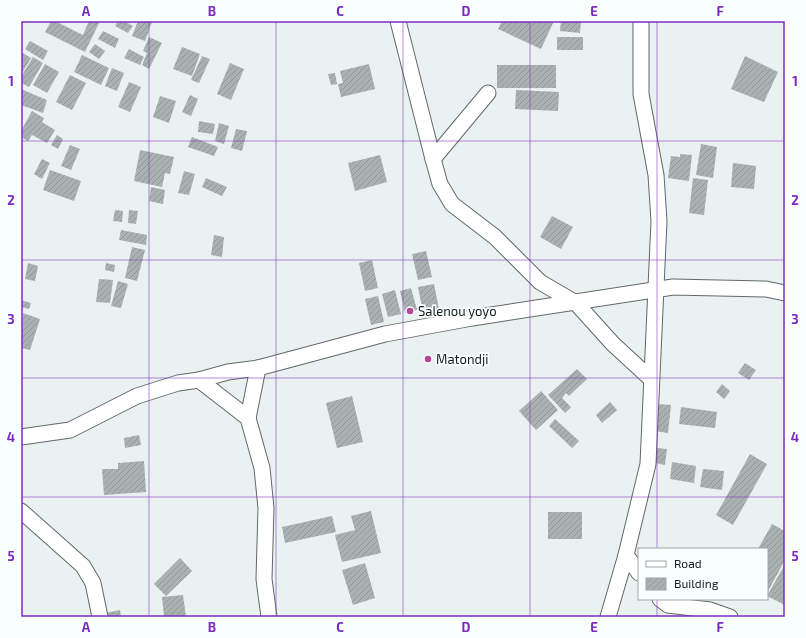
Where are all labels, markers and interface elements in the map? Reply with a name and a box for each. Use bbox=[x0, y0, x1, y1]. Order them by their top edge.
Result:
text: A bbox=[82, 3, 91, 19]
text: B bbox=[208, 3, 216, 19]
text: C bbox=[336, 3, 344, 19]
text: D bbox=[462, 3, 471, 19]
text: E bbox=[590, 3, 598, 19]
text: F bbox=[716, 3, 724, 19]
text: 1 bbox=[8, 73, 14, 89]
text: 1 bbox=[792, 73, 798, 89]
text: 2 bbox=[7, 192, 15, 208]
text: 2 bbox=[791, 192, 799, 208]
place label: Salenou yoyo bbox=[418, 303, 497, 319]
marker: Salenou yoyo bbox=[405, 306, 415, 316]
text: 3 bbox=[7, 311, 15, 327]
text: 3 bbox=[791, 311, 799, 327]
place label: Matondji bbox=[436, 351, 488, 367]
marker: Matondji bbox=[423, 354, 433, 364]
text: 4 bbox=[7, 429, 15, 445]
text: 4 bbox=[791, 429, 799, 445]
text: 5 bbox=[7, 548, 15, 564]
legend bbox=[638, 548, 768, 600]
text: 5 bbox=[791, 548, 799, 564]
text: Road bbox=[674, 556, 702, 570]
text: Building bbox=[674, 576, 719, 590]
text: A bbox=[82, 619, 91, 635]
text: B bbox=[208, 619, 216, 635]
text: C bbox=[336, 619, 344, 635]
text: D bbox=[462, 619, 471, 635]
text: E bbox=[590, 619, 598, 635]
text: F bbox=[716, 619, 724, 635]

